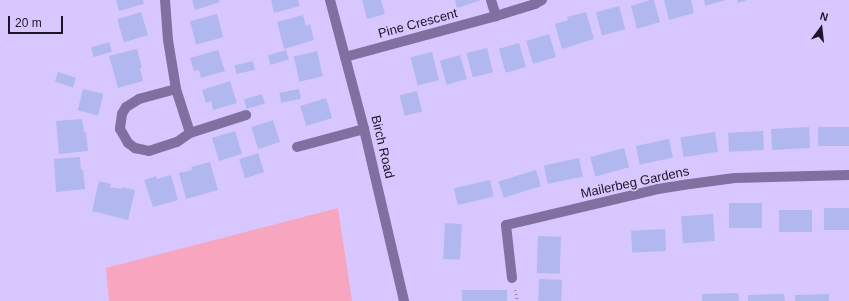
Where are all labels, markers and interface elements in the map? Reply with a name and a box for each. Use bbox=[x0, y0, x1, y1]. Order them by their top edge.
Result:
street label: Pine Crescent bbox=[377, 6, 459, 42]
scale bar bbox=[10, 8, 65, 34]
north arrow bbox=[801, 8, 841, 48]
text: N bbox=[819, 10, 829, 23]
text: 20 m bbox=[15, 16, 42, 30]
street label: Birch Road bbox=[367, 114, 397, 180]
street label: Mailerbeg Gardens bbox=[579, 164, 691, 202]

